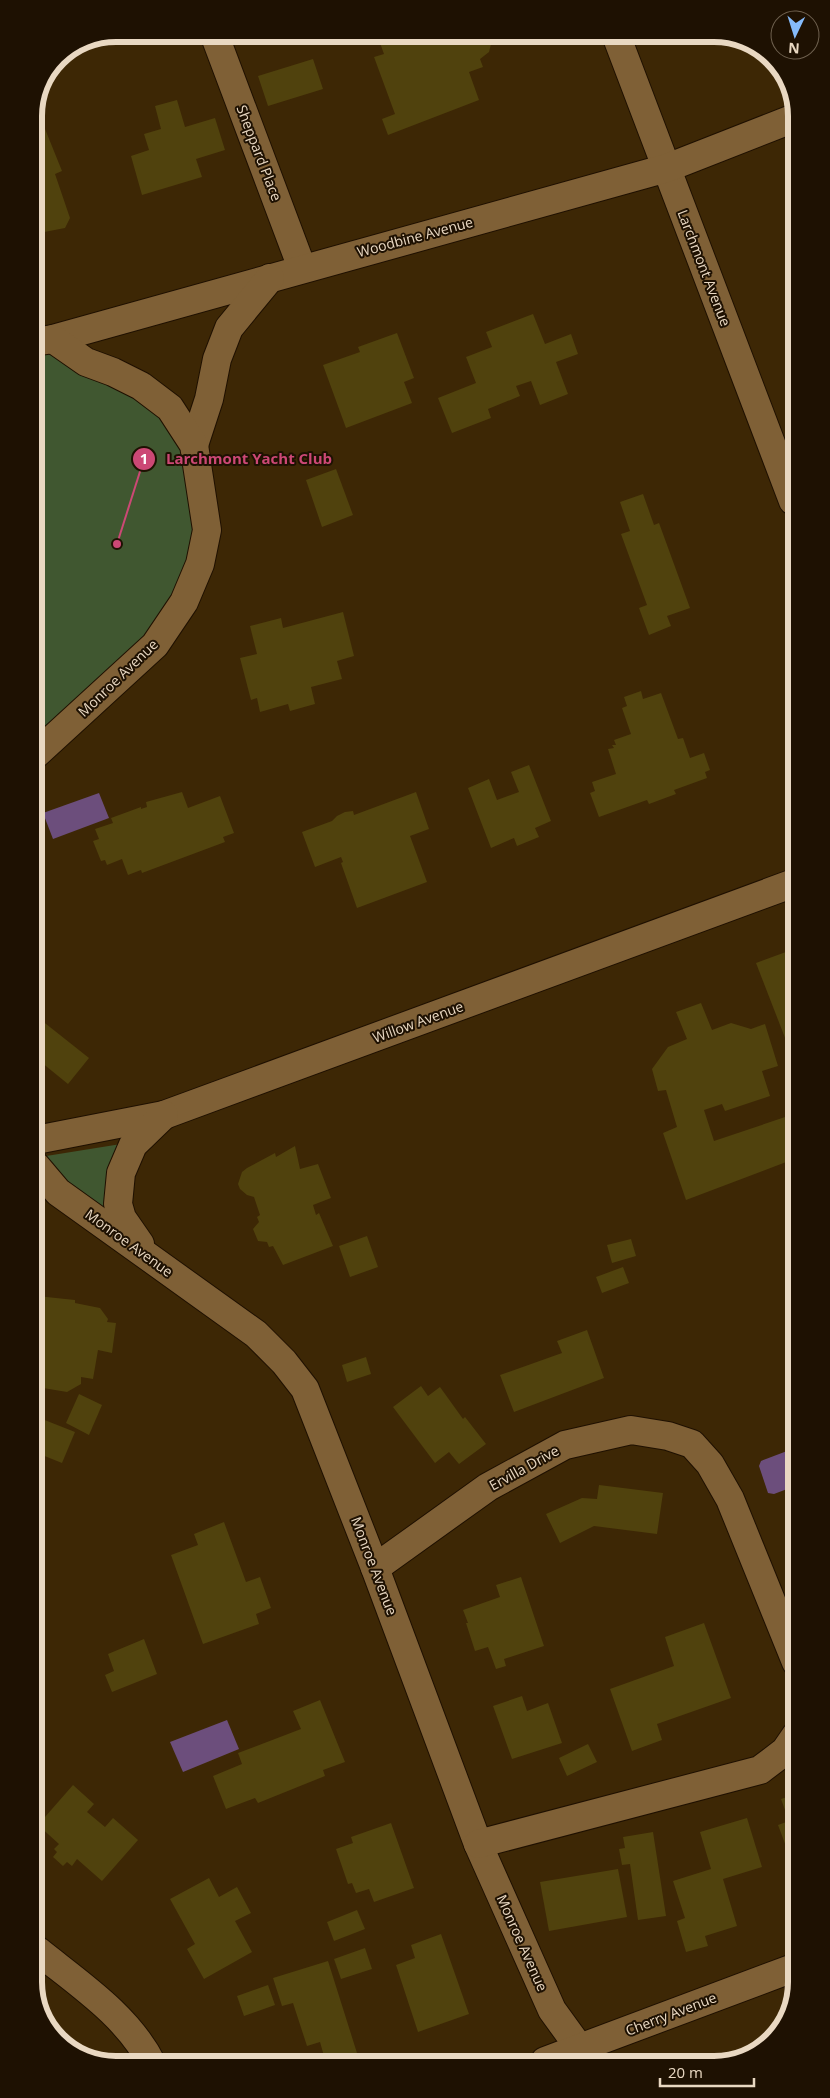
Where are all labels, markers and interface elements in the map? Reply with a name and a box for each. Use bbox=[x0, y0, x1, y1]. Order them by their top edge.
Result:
north arrow bbox=[770, 10, 820, 60]
text: N bbox=[788, 39, 800, 58]
street label: Sheppard Place bbox=[232, 102, 287, 204]
street label: Larchmont Avenue bbox=[673, 207, 736, 329]
street label: Woodbine Avenue bbox=[355, 212, 475, 261]
callout: Larchmont Yacht Club bbox=[131, 444, 342, 474]
text: 1 bbox=[140, 448, 148, 468]
text: Larchmont Yacht Club bbox=[166, 448, 332, 468]
street label: Monroe Avenue bbox=[74, 635, 162, 721]
street label: Willow Avenue bbox=[370, 996, 466, 1047]
street label: Monroe Avenue bbox=[82, 1204, 177, 1281]
street label: Ervilla Drive bbox=[486, 1441, 562, 1494]
street label: Monroe Avenue bbox=[347, 1514, 402, 1618]
street label: Monroe Avenue bbox=[493, 1891, 552, 1994]
street label: Cherry Avenue bbox=[623, 1987, 719, 2040]
scale bar bbox=[660, 2056, 754, 2088]
text: 20 m bbox=[668, 2062, 703, 2082]

